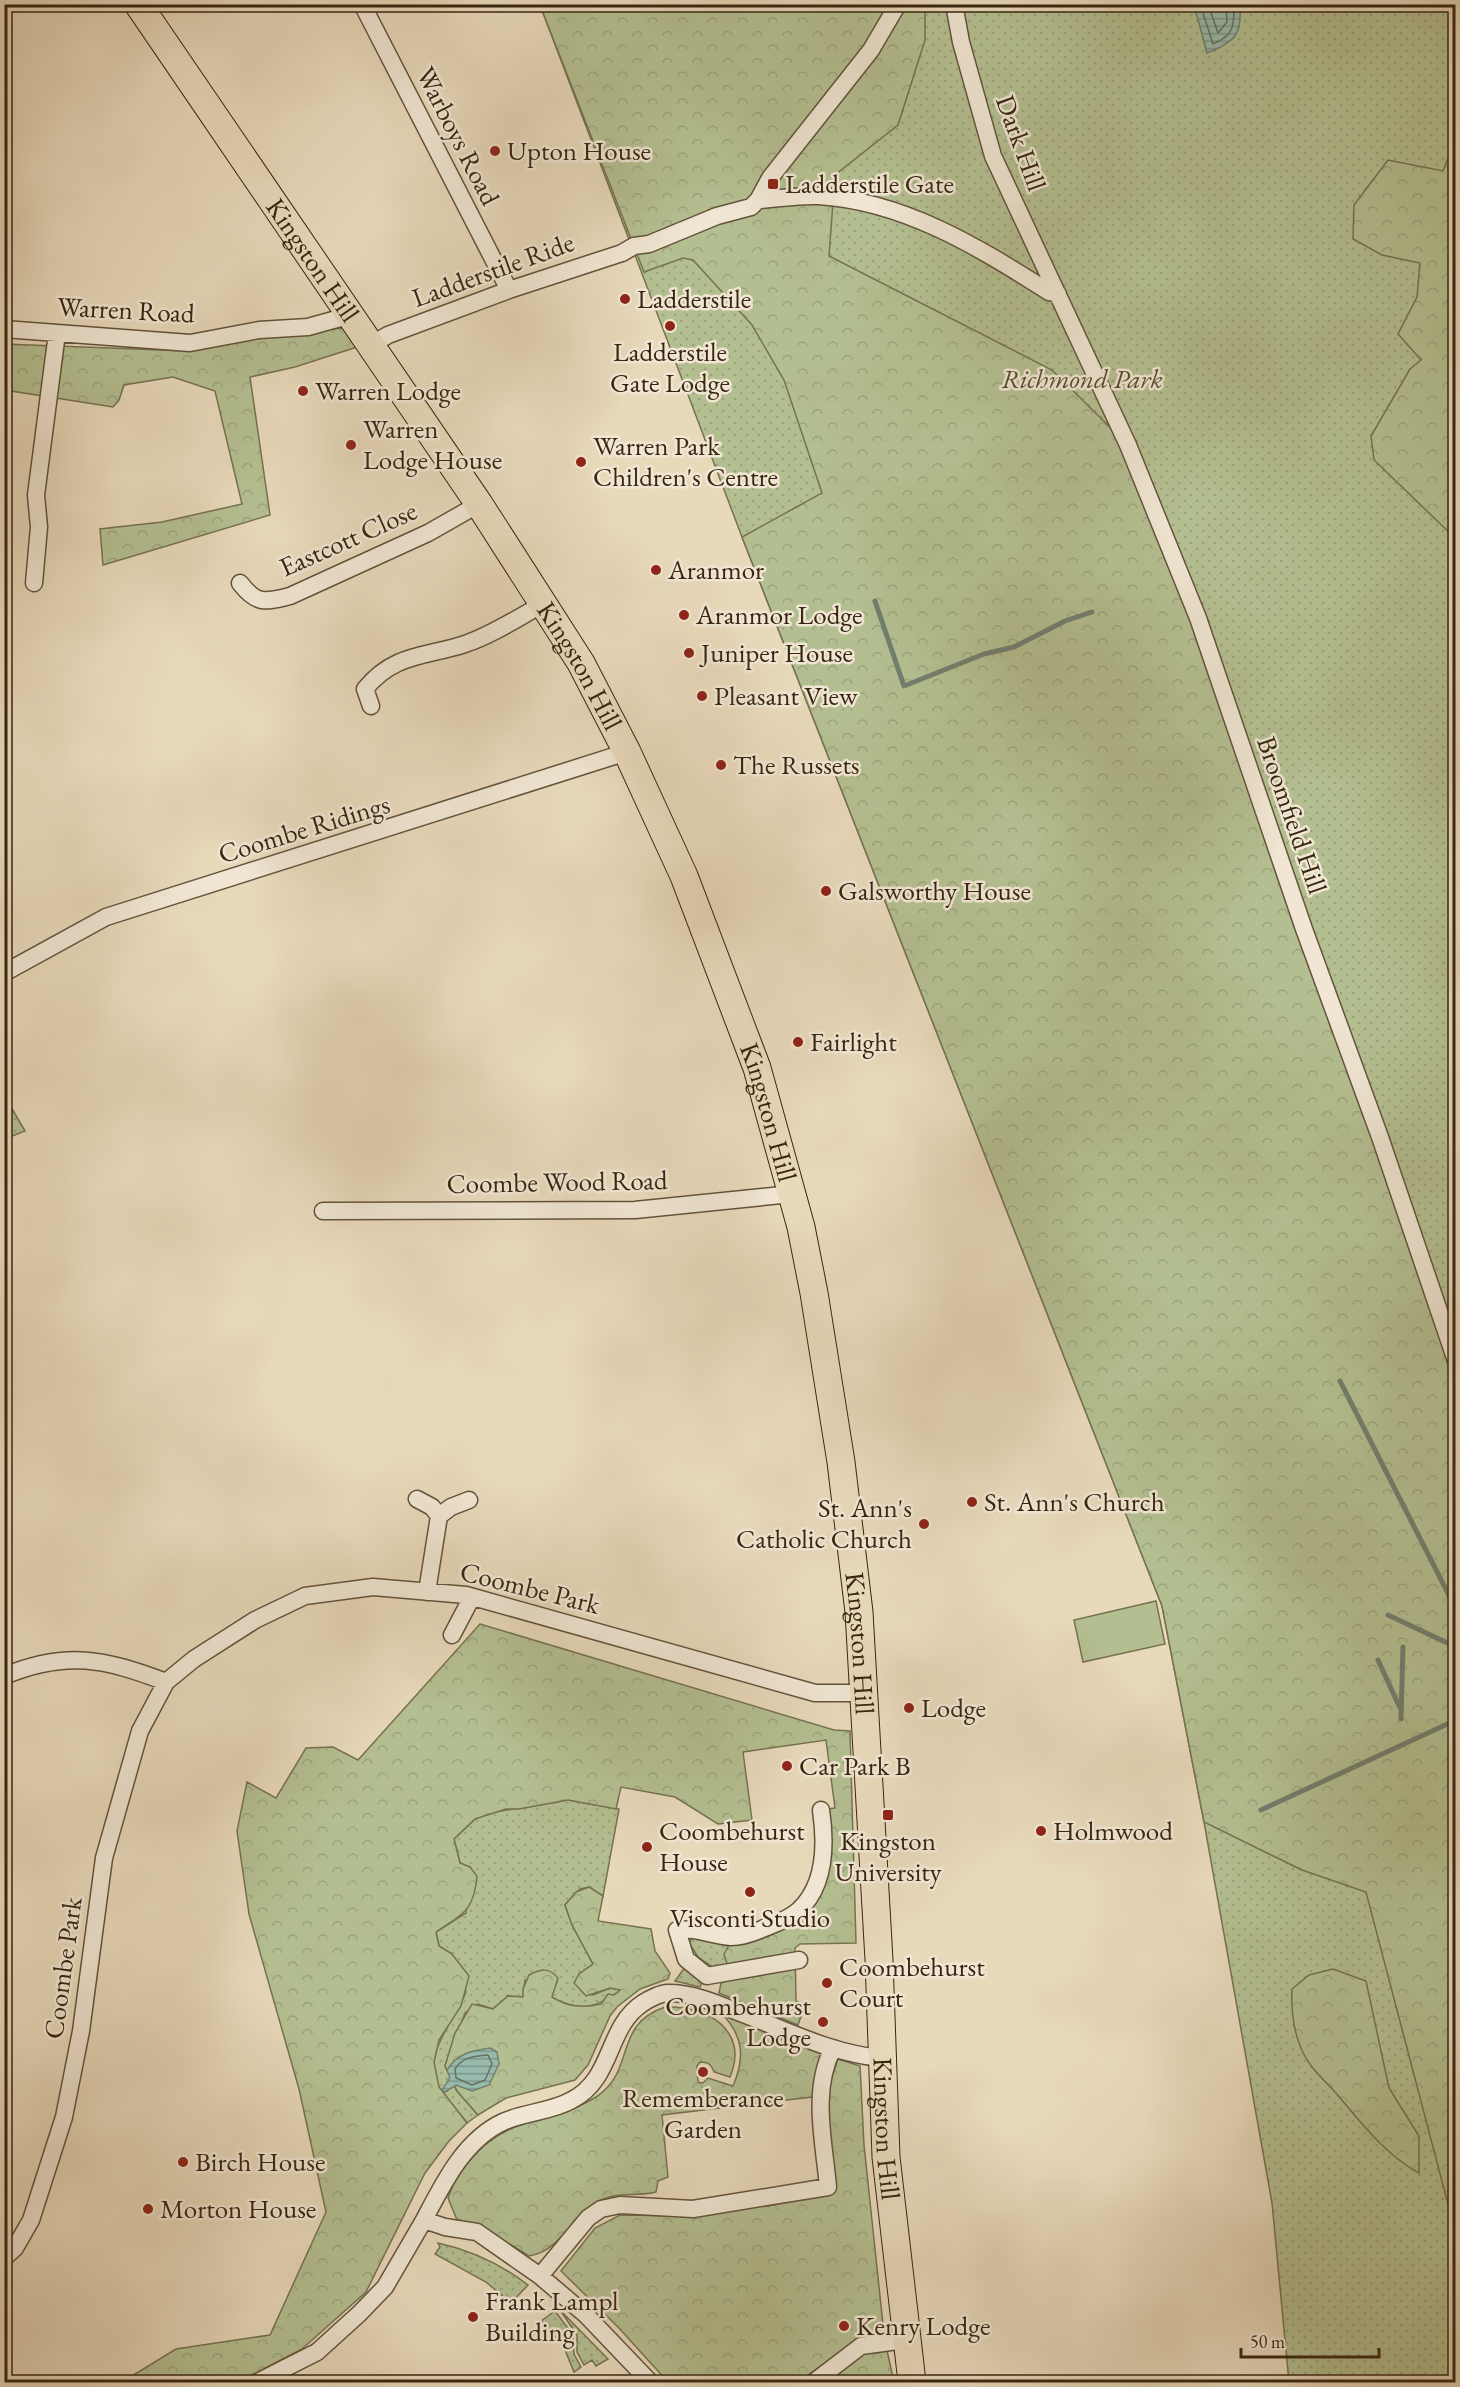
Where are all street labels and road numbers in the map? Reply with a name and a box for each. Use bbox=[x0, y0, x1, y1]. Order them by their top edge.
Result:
street label: Warboys Road bbox=[409, 61, 508, 211]
street label: Dark Hill bbox=[988, 90, 1055, 196]
street label: Kingston Hill bbox=[258, 191, 368, 329]
street label: Ladderstile Ride bbox=[407, 224, 579, 315]
street label: Warren Road bbox=[56, 288, 196, 331]
street label: Eastcott Close bbox=[274, 493, 422, 584]
street label: Kingston Hill bbox=[529, 595, 631, 736]
street label: Broomfield Hill bbox=[1249, 732, 1336, 898]
street label: Coombe Ridings bbox=[214, 786, 394, 871]
street label: Kingston Hill bbox=[732, 1038, 806, 1185]
street label: Coombe Wood Road bbox=[446, 1162, 668, 1201]
street label: Coombe Park bbox=[457, 1553, 604, 1622]
street label: Kingston Hill bbox=[837, 1570, 883, 1716]
street label: Coombe Park bbox=[35, 1894, 90, 2041]
street label: Kingston Hill bbox=[865, 2057, 909, 2202]

